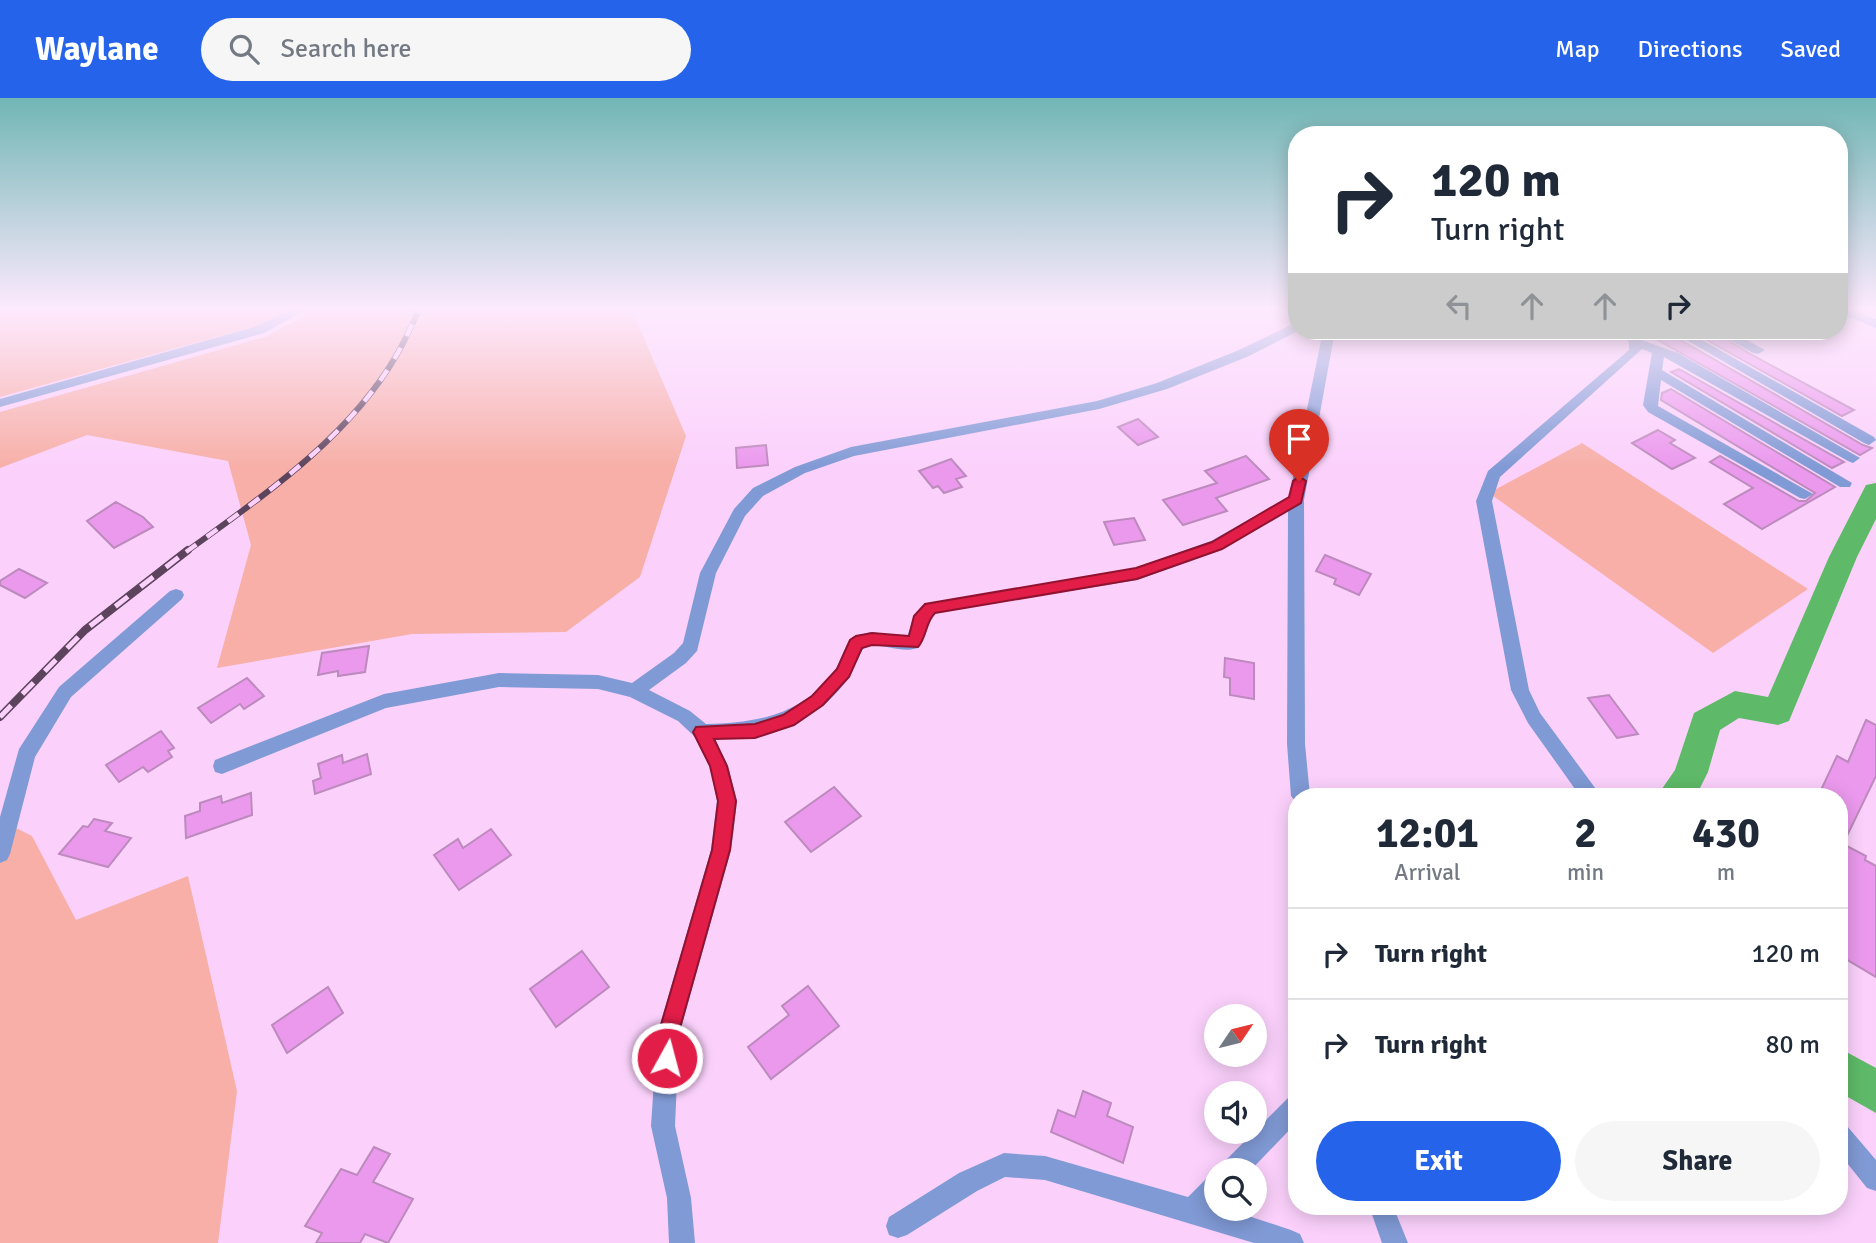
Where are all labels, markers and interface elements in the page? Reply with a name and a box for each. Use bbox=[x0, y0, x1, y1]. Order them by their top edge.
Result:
search box bbox=[201, 18, 691, 81]
text: Waylane bbox=[35, 29, 159, 70]
icon: search bbox=[225, 30, 263, 68]
text: Search here bbox=[281, 33, 412, 65]
text: Map bbox=[1555, 34, 1600, 64]
text: Directions bbox=[1638, 34, 1743, 64]
text: Saved bbox=[1781, 34, 1841, 64]
text: 120 m bbox=[1431, 150, 1561, 210]
icon: right bbox=[1316, 154, 1407, 245]
text: Turn right bbox=[1431, 210, 1564, 249]
icon: left bbox=[1440, 287, 1478, 325]
icon: ahead bbox=[1513, 287, 1551, 325]
icon: ahead bbox=[1586, 287, 1624, 325]
icon: right bbox=[1659, 287, 1697, 325]
pin bbox=[1269, 409, 1329, 481]
icon: arrive bbox=[1280, 420, 1318, 458]
text: 12:01 bbox=[1376, 808, 1479, 859]
text: 2 bbox=[1574, 808, 1597, 859]
text: 430 bbox=[1692, 808, 1760, 859]
text: Arrival bbox=[1394, 858, 1461, 887]
text: min bbox=[1567, 858, 1604, 887]
text: m bbox=[1717, 858, 1735, 887]
icon: right bbox=[1316, 935, 1354, 973]
text: Turn right bbox=[1375, 938, 1487, 970]
text: 120 m bbox=[1751, 938, 1820, 970]
north arrow bbox=[1204, 1004, 1267, 1068]
map controls bbox=[1204, 1004, 1267, 1221]
position arrow bbox=[630, 1021, 704, 1095]
icon: right bbox=[1316, 1026, 1354, 1064]
text: Turn right bbox=[1375, 1029, 1487, 1061]
text: 80 m bbox=[1765, 1029, 1820, 1061]
button: sound bbox=[1204, 1081, 1267, 1144]
button: Exit bbox=[1316, 1121, 1561, 1201]
button: Share bbox=[1575, 1121, 1820, 1201]
button: search bbox=[1204, 1158, 1267, 1221]

